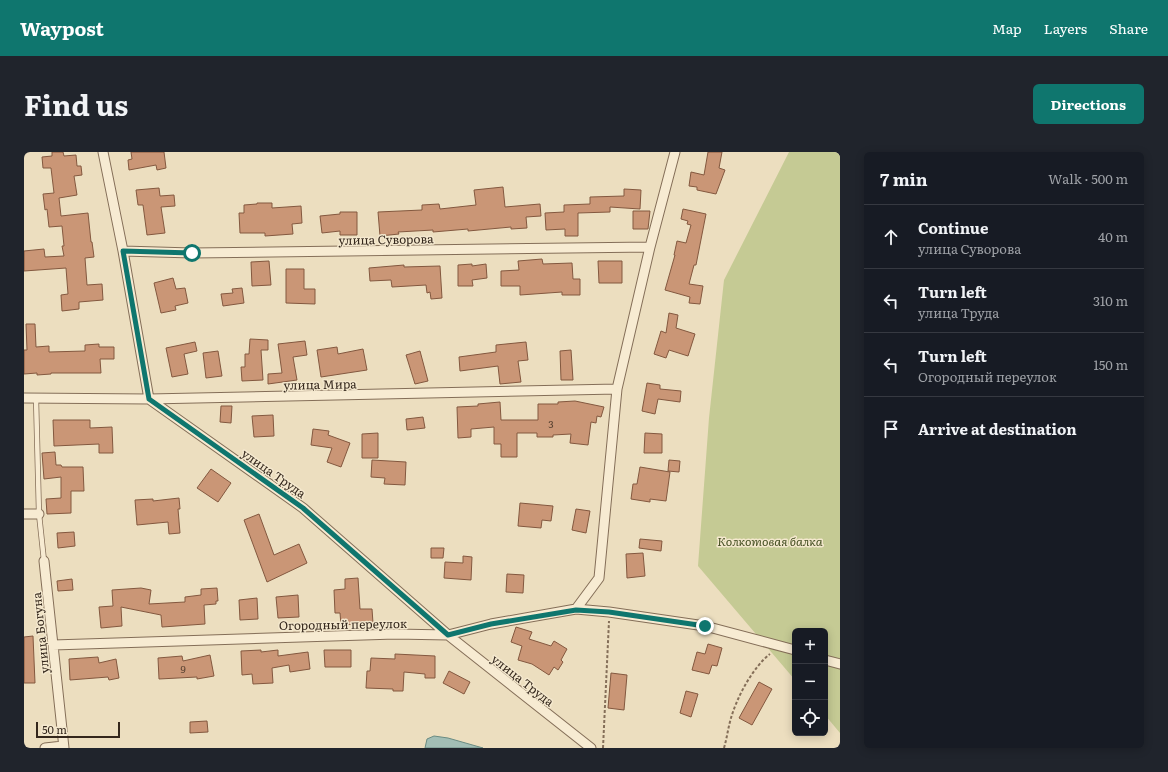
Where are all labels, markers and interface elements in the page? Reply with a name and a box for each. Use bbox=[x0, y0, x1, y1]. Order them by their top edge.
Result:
text: Waypost bbox=[20, 14, 104, 42]
text: Map bbox=[992, 18, 1022, 38]
text: Layers bbox=[1044, 18, 1087, 38]
text: Share bbox=[1109, 18, 1148, 38]
text: Find us bbox=[24, 83, 128, 125]
button: Directions bbox=[1033, 84, 1144, 124]
text: 7 min bbox=[880, 166, 928, 191]
text: Walk · 500 m bbox=[1048, 169, 1128, 188]
text: Continue bbox=[918, 216, 988, 239]
icon: ahead bbox=[880, 226, 902, 248]
text: 40 m bbox=[1098, 227, 1128, 246]
street label: улица Суворова bbox=[338, 229, 434, 249]
text: улица Суворова bbox=[918, 239, 1021, 258]
route start bbox=[183, 244, 201, 262]
text: Turn left bbox=[918, 280, 987, 303]
icon: left bbox=[880, 290, 902, 312]
text: 310 m bbox=[1093, 291, 1128, 310]
text: улица Труда bbox=[918, 303, 999, 322]
text: Turn left bbox=[918, 344, 987, 367]
icon: left bbox=[880, 354, 902, 376]
text: 150 m bbox=[1093, 355, 1128, 374]
text: Огородный переулок bbox=[918, 367, 1057, 386]
street label: улица Мира bbox=[283, 374, 357, 394]
house number: 3 bbox=[548, 416, 554, 431]
text: Arrive at destination bbox=[918, 417, 1077, 440]
icon: arrive bbox=[880, 418, 902, 440]
street label: улица Труда bbox=[238, 444, 310, 502]
park label: Колкотовая балка bbox=[717, 532, 823, 550]
street label: улица Богуна bbox=[27, 591, 53, 675]
street label: Огородный переулок bbox=[279, 614, 407, 634]
route end bbox=[696, 617, 714, 635]
map controls bbox=[792, 628, 828, 736]
button: + bbox=[792, 628, 828, 664]
street label: улица Труда bbox=[488, 650, 559, 711]
house number: 9 bbox=[180, 661, 186, 676]
button: − bbox=[792, 664, 828, 700]
button: locate bbox=[792, 700, 828, 736]
scale bar bbox=[36, 720, 120, 739]
text: 50 m bbox=[42, 721, 67, 737]

